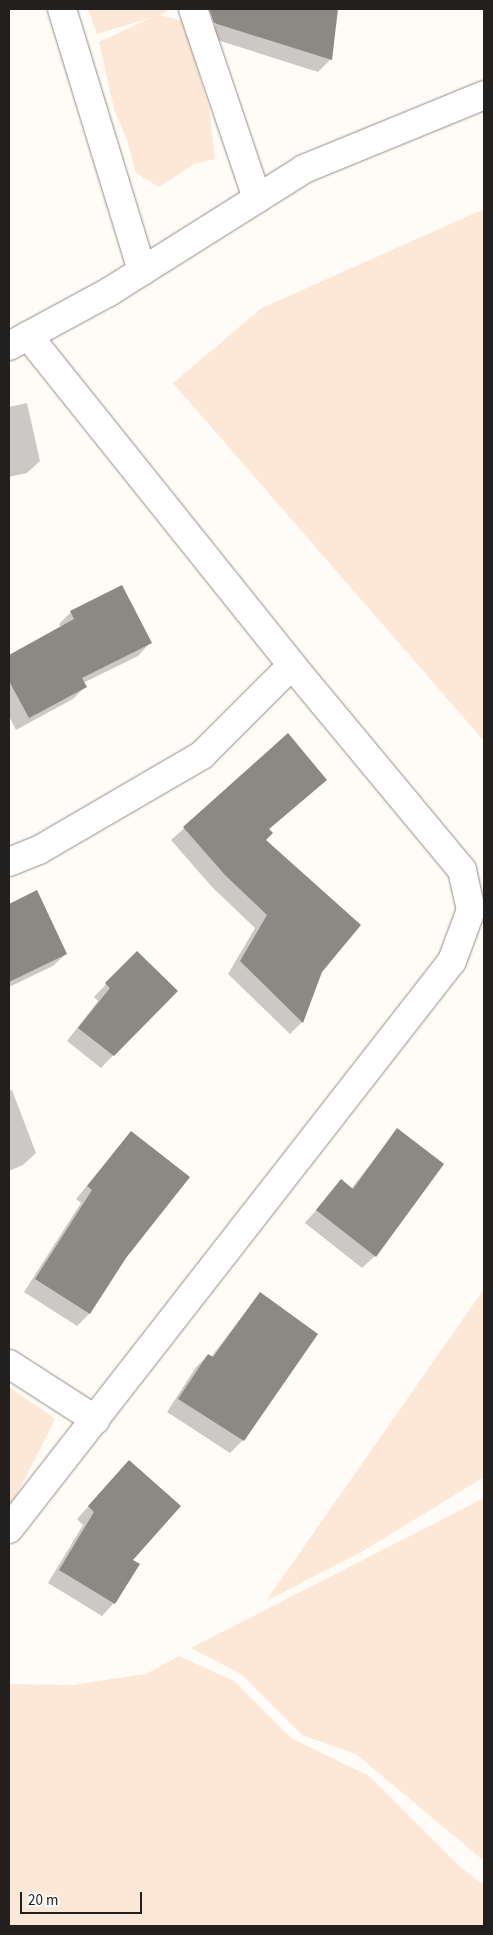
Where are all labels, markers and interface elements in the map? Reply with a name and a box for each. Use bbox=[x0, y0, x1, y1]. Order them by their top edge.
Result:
scale bar bbox=[22, 1882, 145, 1914]
text: 20 m bbox=[28, 1890, 58, 1911]

